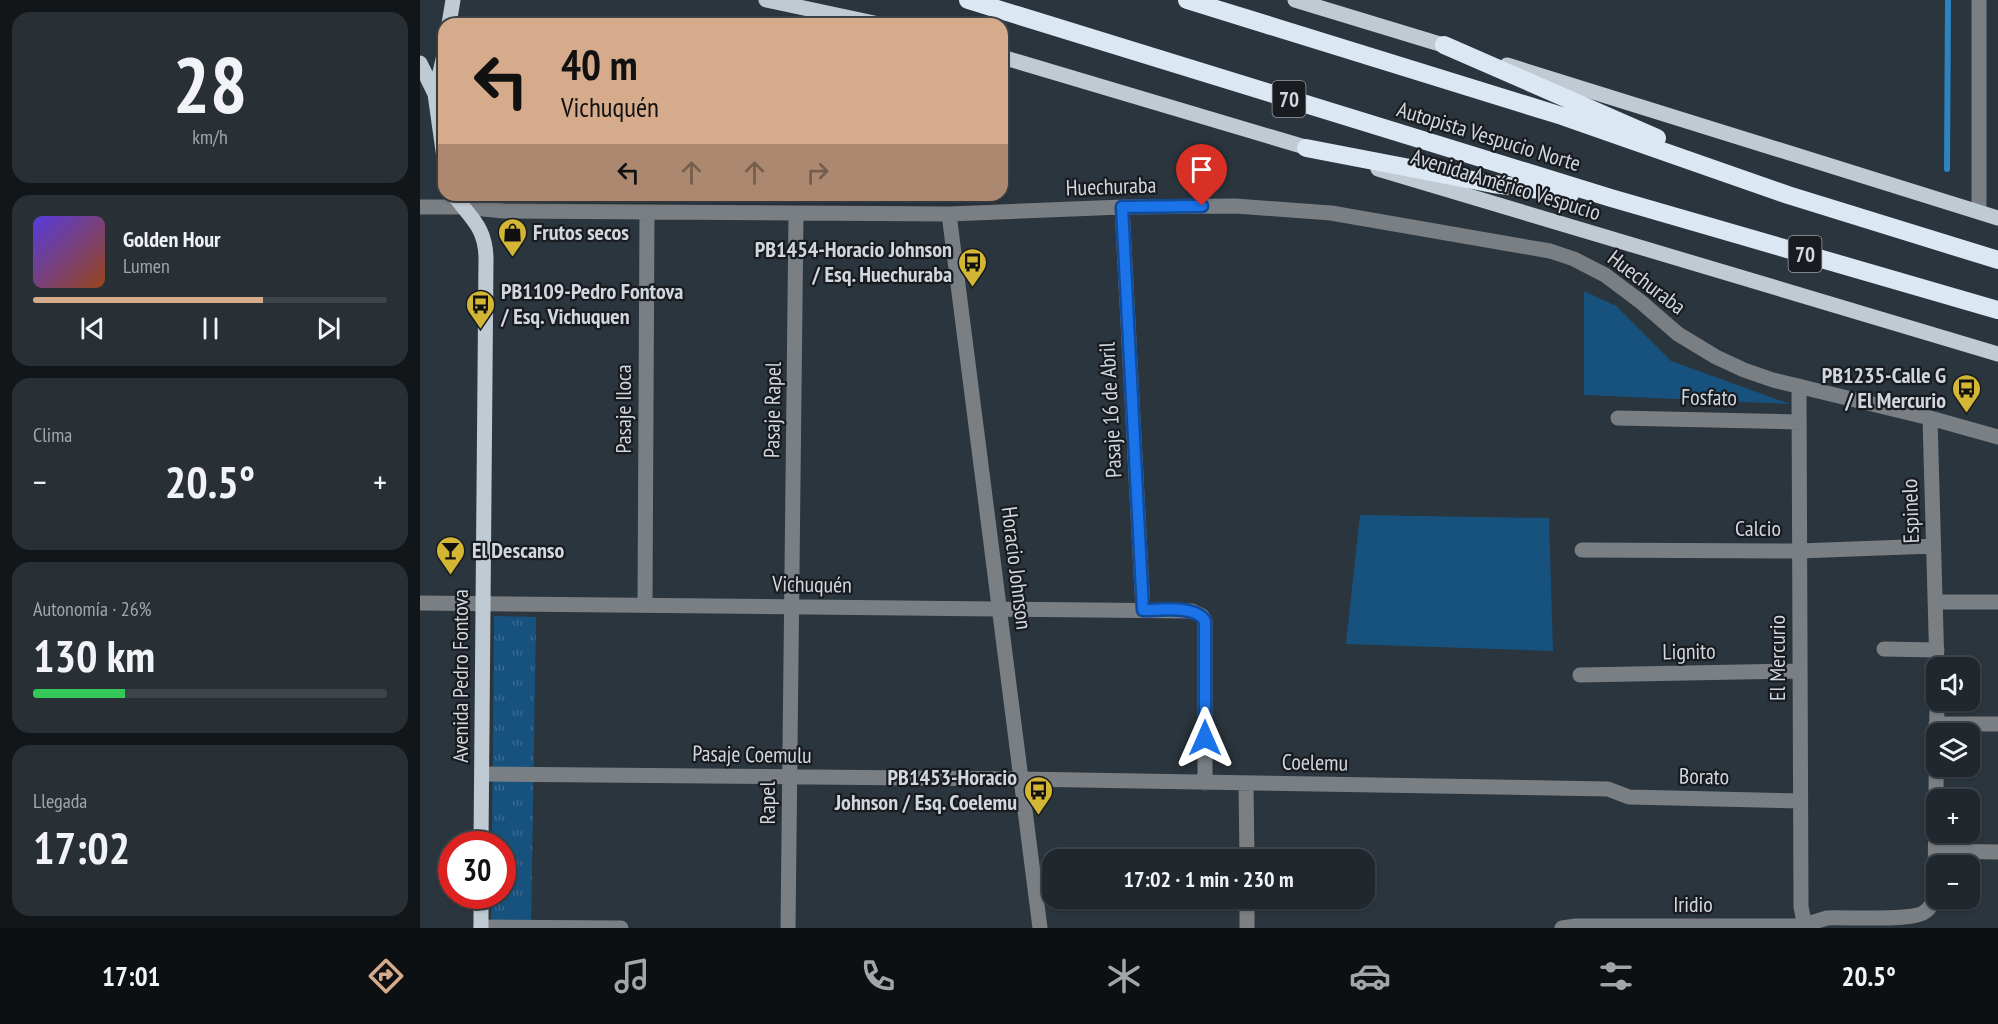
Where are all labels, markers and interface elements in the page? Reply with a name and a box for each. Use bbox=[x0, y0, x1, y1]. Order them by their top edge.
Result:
text: 28 bbox=[173, 34, 247, 135]
text: 40 m bbox=[561, 37, 638, 92]
icon: left bbox=[462, 42, 540, 120]
road number: 70 bbox=[1272, 81, 1306, 117]
text: Vichuquén bbox=[561, 90, 659, 124]
street label: Autopista Vespucio Norte bbox=[1394, 95, 1584, 177]
text: km/h bbox=[192, 124, 228, 150]
street label: Avenida Américo Vespucio bbox=[1408, 142, 1604, 226]
pin bbox=[1176, 144, 1227, 206]
icon: arrive bbox=[1185, 153, 1218, 186]
icon: left bbox=[612, 156, 645, 189]
icon: ahead bbox=[675, 156, 708, 189]
icon: ahead bbox=[738, 156, 771, 189]
icon: right bbox=[801, 156, 834, 189]
street label: Huechuraba bbox=[1065, 170, 1157, 202]
shop icon: Frutos secos bbox=[496, 216, 528, 258]
place label: Frutos secos bbox=[533, 218, 629, 246]
text: Golden Hour bbox=[123, 225, 221, 253]
place label: PB1454-Horacio Johnson / Esq. Huechuraba bbox=[755, 235, 952, 288]
road number: 70 bbox=[1788, 236, 1822, 272]
street label: Huechuraba bbox=[1602, 244, 1692, 320]
bus stop icon: PB1454-Horacio Johnson / Esq. Huechuraba bbox=[957, 246, 989, 288]
text: Lumen bbox=[123, 253, 170, 279]
place label: PB1109-Pedro Fontova / Esq. Vichuquen bbox=[500, 277, 683, 330]
bus stop icon: PB1109-Pedro Fontova / Esq. Vichuquen bbox=[464, 288, 496, 330]
icon: previous bbox=[76, 312, 109, 345]
icon: pause bbox=[194, 312, 227, 345]
icon: next bbox=[312, 312, 345, 345]
street label: Pasaje 16 de Abril bbox=[1092, 341, 1128, 479]
street label: Pasaje Rapel bbox=[757, 361, 787, 458]
place label: PB1235-Calle G / El Mercurio bbox=[1822, 361, 1946, 414]
street label: Pasaje Iloca bbox=[609, 364, 637, 454]
bus stop icon: PB1235-Calle G / El Mercurio bbox=[1951, 372, 1983, 414]
street label: Fosfato bbox=[1681, 383, 1737, 411]
text: Clima bbox=[33, 422, 72, 448]
text: 20.5° bbox=[165, 452, 255, 510]
text: − bbox=[33, 460, 47, 503]
text: + bbox=[373, 460, 387, 503]
street label: Espinelo bbox=[1895, 478, 1925, 544]
street label: Horacio Johnson bbox=[996, 505, 1038, 631]
street label: Calcio bbox=[1735, 514, 1781, 542]
bar icon: El Descanso bbox=[435, 534, 467, 576]
place label: El Descanso bbox=[472, 536, 565, 564]
street label: Vichuquén bbox=[771, 569, 852, 599]
street label: Avenida Pedro Fontova bbox=[446, 589, 474, 763]
text: Autonomía · 26% bbox=[33, 596, 151, 622]
street label: El Mercurio bbox=[1763, 615, 1791, 701]
text: 130 km bbox=[33, 626, 155, 684]
street label: Lignito bbox=[1662, 637, 1716, 665]
map controls bbox=[1926, 657, 1980, 909]
button: sound bbox=[1926, 657, 1980, 711]
position arrow bbox=[1173, 706, 1237, 770]
button: layers bbox=[1926, 723, 1980, 777]
street label: Pasaje Coemulu bbox=[692, 739, 812, 769]
street label: Coelemu bbox=[1282, 747, 1348, 777]
street label: Borato bbox=[1679, 762, 1729, 790]
place label: PB1453-Horacio Johnson / Esq. Coelemu bbox=[834, 763, 1017, 816]
bus stop icon: PB1453-Horacio Johnson / Esq. Coelemu bbox=[1022, 774, 1054, 816]
street label: Rapel bbox=[753, 781, 781, 825]
text: Llegada bbox=[33, 788, 87, 814]
button: + bbox=[1926, 789, 1980, 843]
text: 17:02 bbox=[33, 818, 130, 876]
speed limit sign: 30 bbox=[438, 831, 516, 909]
button: − bbox=[1926, 855, 1980, 909]
text: 17:02 · 1 min · 230 m bbox=[1123, 865, 1294, 893]
street label: Iridio bbox=[1673, 890, 1713, 918]
icon: directions bbox=[365, 955, 407, 997]
icon: music bbox=[611, 955, 653, 997]
icon: phone bbox=[857, 955, 899, 997]
icon: climate bbox=[1103, 955, 1145, 997]
icon: car bbox=[1349, 955, 1391, 997]
icon: filters bbox=[1595, 955, 1637, 997]
text: 17:01 bbox=[102, 959, 160, 993]
text: 20.5° bbox=[1842, 959, 1896, 993]

